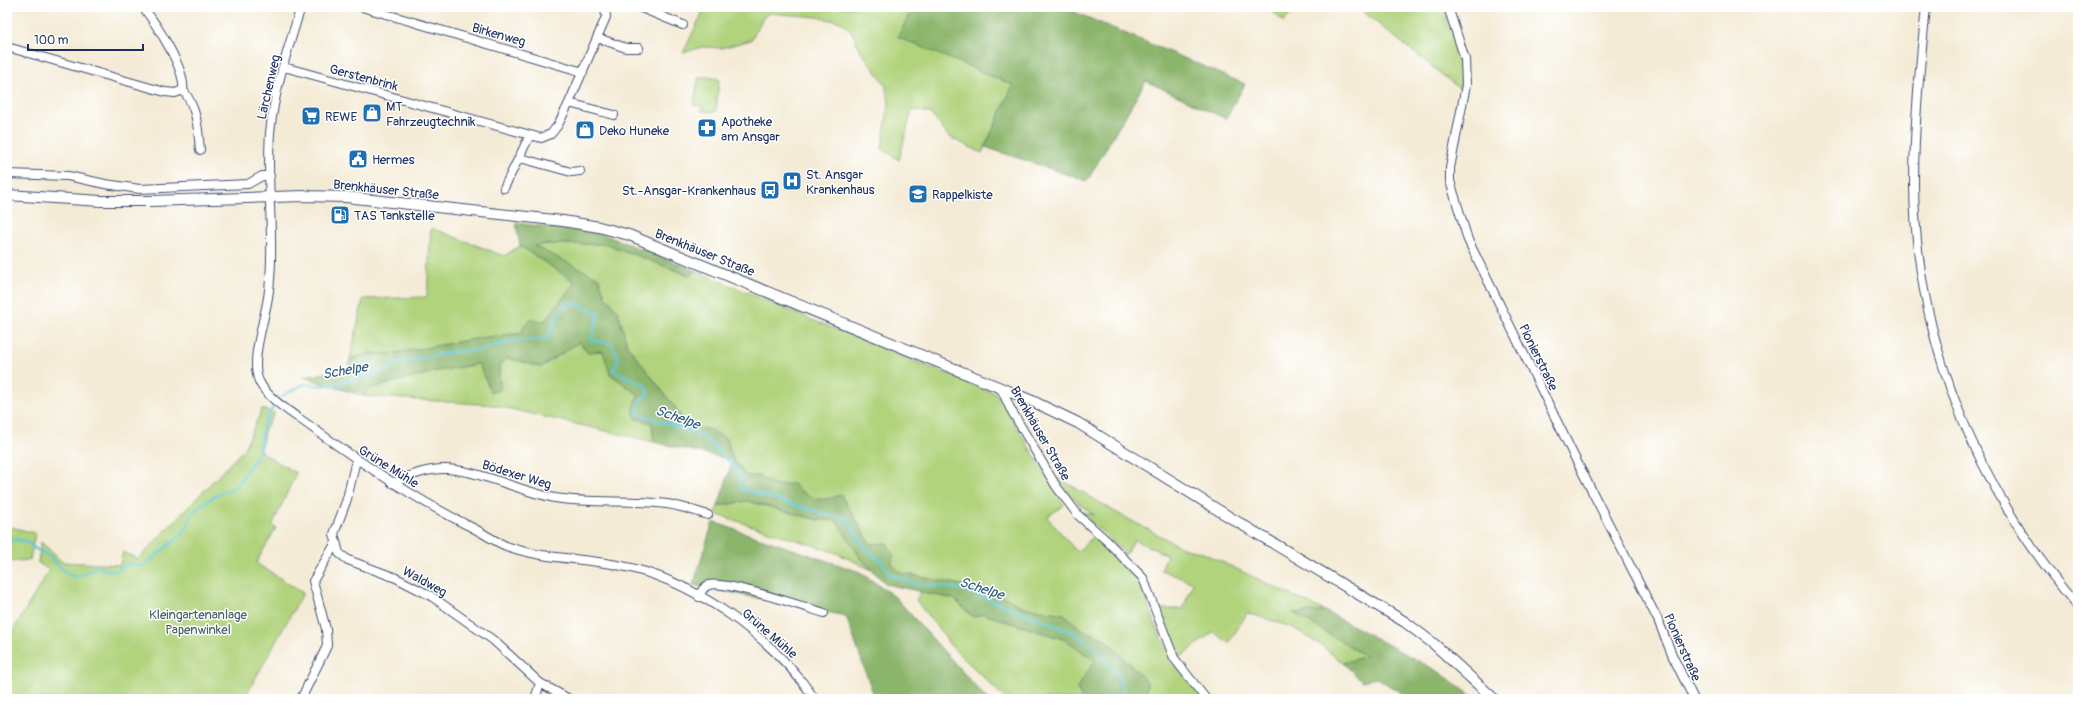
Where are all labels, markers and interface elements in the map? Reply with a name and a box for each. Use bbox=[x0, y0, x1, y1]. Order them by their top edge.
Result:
street label: Birkenweg bbox=[470, 20, 528, 50]
scale bar bbox=[28, 26, 143, 52]
text: 100 m bbox=[34, 33, 69, 48]
street label: Lärchenweg bbox=[254, 53, 284, 121]
street label: Gerstenbrink bbox=[328, 61, 400, 95]
place label: MT Fahrzeugtechnik bbox=[386, 99, 476, 130]
shop icon: MT Fahrzeugtechnik bbox=[361, 102, 383, 124]
supermarket icon: REWE bbox=[300, 105, 322, 127]
place label: REWE bbox=[325, 109, 357, 125]
place label: Apotheke am Ansgar bbox=[721, 114, 780, 145]
pharmacy icon: Apotheke am Ansgar bbox=[696, 117, 718, 139]
shop icon: Deko Huneke bbox=[574, 119, 596, 141]
place label: Deko Huneke bbox=[599, 123, 670, 139]
public building icon: Hermes bbox=[347, 148, 369, 170]
place label: Hermes bbox=[372, 152, 415, 168]
place label: St. Ansgar Krankenhaus bbox=[806, 167, 875, 198]
hospital icon: St. Ansgar Krankenhaus bbox=[781, 170, 803, 192]
street label: Brenkhäuser Straße bbox=[332, 176, 440, 204]
bus stop icon: St.-Ansgar-Krankenhaus bbox=[759, 179, 781, 201]
place label: St.-Ansgar-Krankenhaus bbox=[622, 183, 756, 199]
school or university icon: Rappelkiste bbox=[907, 183, 929, 205]
place label: Rappelkiste bbox=[932, 187, 993, 203]
fuel station icon: TAS Tankstelle bbox=[329, 204, 351, 226]
place label: TAS Tankstelle bbox=[354, 208, 435, 224]
street label: Brenkhäuser Straße bbox=[652, 226, 757, 280]
street label: Pionierstraße bbox=[1515, 321, 1561, 394]
water label: Schelpe bbox=[321, 358, 371, 383]
street label: Brenkhäuser Straße bbox=[1007, 384, 1074, 484]
water label: Schelpe bbox=[653, 402, 704, 434]
street label: Grüne Mühle bbox=[355, 442, 422, 492]
street label: Bödexer Weg bbox=[480, 457, 554, 493]
street label: Waldweg bbox=[399, 563, 450, 601]
water label: Schelpe bbox=[958, 573, 1008, 604]
street label: Grüne Mühle bbox=[738, 605, 801, 663]
park label: Kleingartenanlage Papenwinkel bbox=[149, 607, 248, 638]
street label: Pionierstraße bbox=[1660, 611, 1704, 684]

